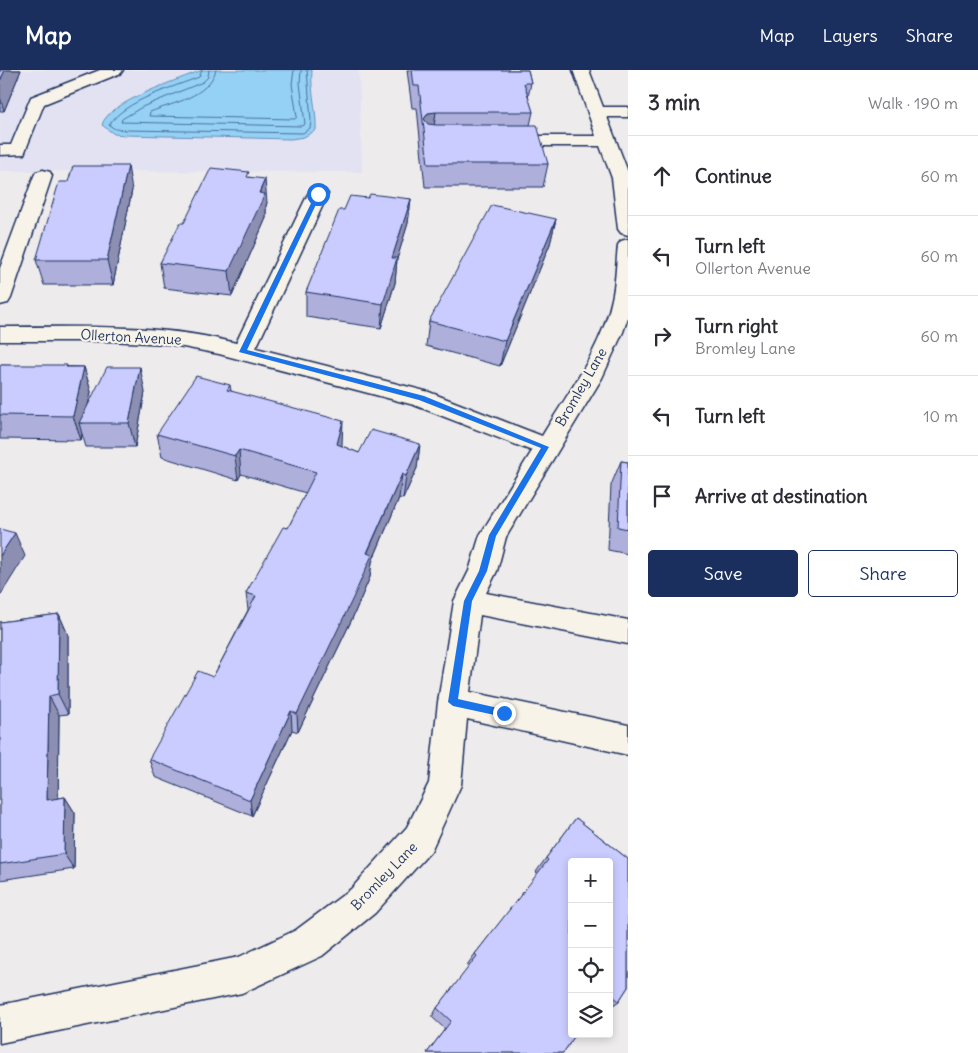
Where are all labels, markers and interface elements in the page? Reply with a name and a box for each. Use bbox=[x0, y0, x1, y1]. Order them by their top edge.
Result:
text: Map bbox=[25, 20, 72, 50]
text: Map bbox=[759, 24, 794, 47]
text: Layers bbox=[822, 24, 878, 47]
text: Share bbox=[906, 24, 953, 47]
text: 3 min bbox=[648, 89, 700, 116]
text: Walk · 190 m bbox=[868, 93, 958, 113]
icon: ahead bbox=[648, 162, 676, 190]
text: Continue bbox=[695, 164, 772, 188]
text: 60 m bbox=[920, 166, 958, 186]
route start bbox=[307, 183, 330, 206]
text: Turn left bbox=[695, 234, 765, 258]
icon: left bbox=[648, 242, 676, 270]
text: 60 m bbox=[920, 246, 958, 266]
text: Ollerton Avenue bbox=[695, 258, 811, 278]
text: Turn right bbox=[695, 314, 778, 338]
icon: right bbox=[648, 322, 676, 350]
street label: Ollerton Avenue bbox=[80, 325, 182, 349]
text: 60 m bbox=[920, 326, 958, 346]
text: Bromley Lane bbox=[695, 338, 796, 358]
street label: Bromley Lane bbox=[551, 344, 611, 430]
icon: left bbox=[648, 402, 676, 430]
text: Turn left bbox=[695, 404, 765, 428]
text: 10 m bbox=[923, 406, 958, 426]
icon: arrive bbox=[648, 482, 676, 510]
text: Arrive at destination bbox=[695, 484, 868, 508]
button: Save bbox=[648, 550, 798, 597]
button: Share bbox=[808, 550, 958, 597]
route end bbox=[493, 702, 516, 725]
street label: Bromley Lane bbox=[347, 838, 421, 914]
map controls bbox=[568, 858, 613, 1038]
button: + bbox=[568, 858, 613, 903]
button: − bbox=[568, 903, 613, 948]
button: locate bbox=[568, 948, 613, 993]
button: layers bbox=[568, 993, 613, 1038]

